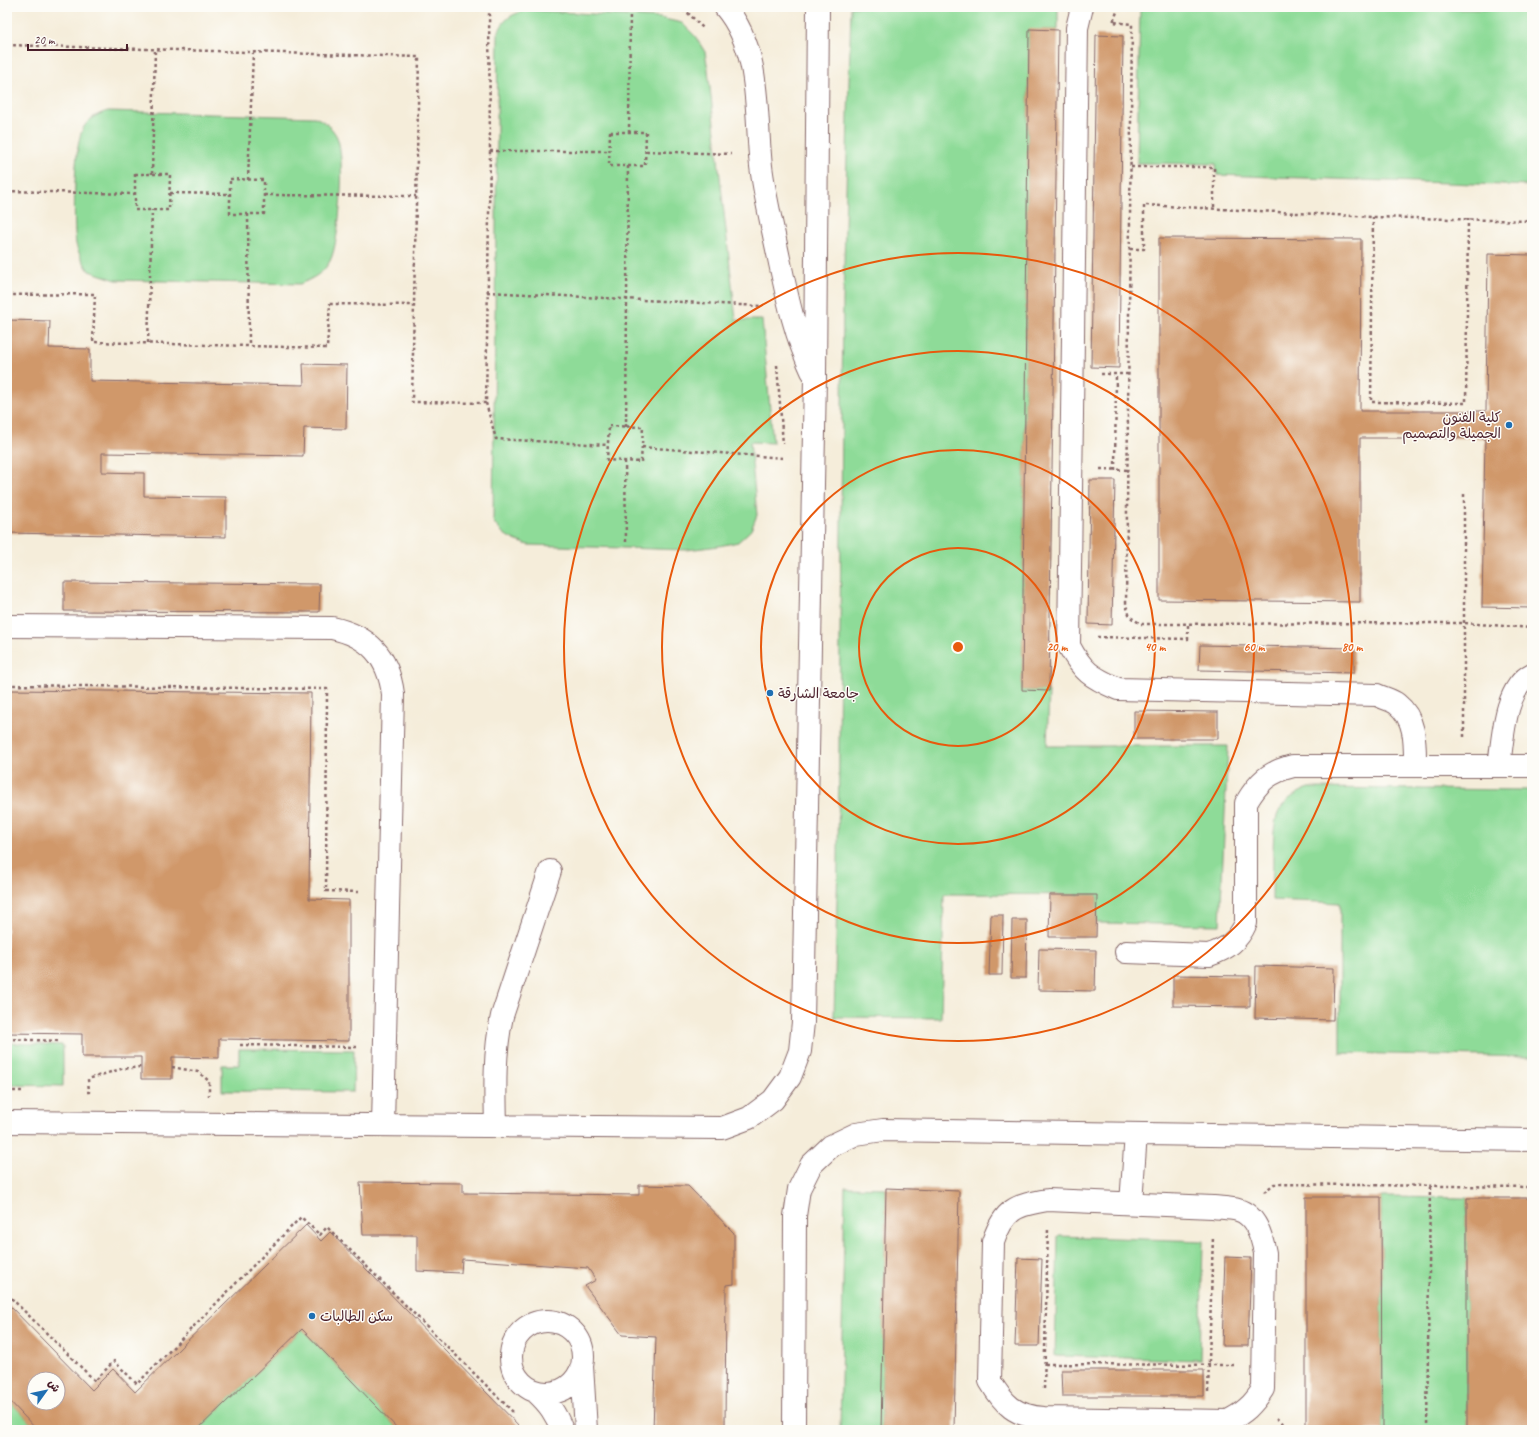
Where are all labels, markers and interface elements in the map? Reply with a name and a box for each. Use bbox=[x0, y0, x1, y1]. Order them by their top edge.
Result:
scale bar bbox=[28, 26, 127, 52]
text: 20 m bbox=[34, 32, 56, 48]
place label: كلية الفنون الجميلة والتصميم bbox=[1402, 409, 1501, 444]
marker: كلية الفنون الجميلة والتصميم bbox=[1504, 420, 1514, 430]
text: 20 m bbox=[1047, 639, 1068, 655]
text: 40 m bbox=[1145, 639, 1166, 655]
text: 60 m bbox=[1244, 639, 1266, 655]
text: 80 m bbox=[1342, 639, 1363, 655]
centre of rings bbox=[951, 640, 965, 654]
place label: جامعة الشارقة bbox=[778, 685, 859, 702]
marker: جامعة الشارقة bbox=[765, 688, 775, 698]
place label: سكن الطالبات bbox=[320, 1308, 393, 1325]
marker: سكن الطالبات bbox=[307, 1311, 317, 1321]
north arrow bbox=[26, 1371, 66, 1411]
text: ش bbox=[45, 1377, 64, 1394]

